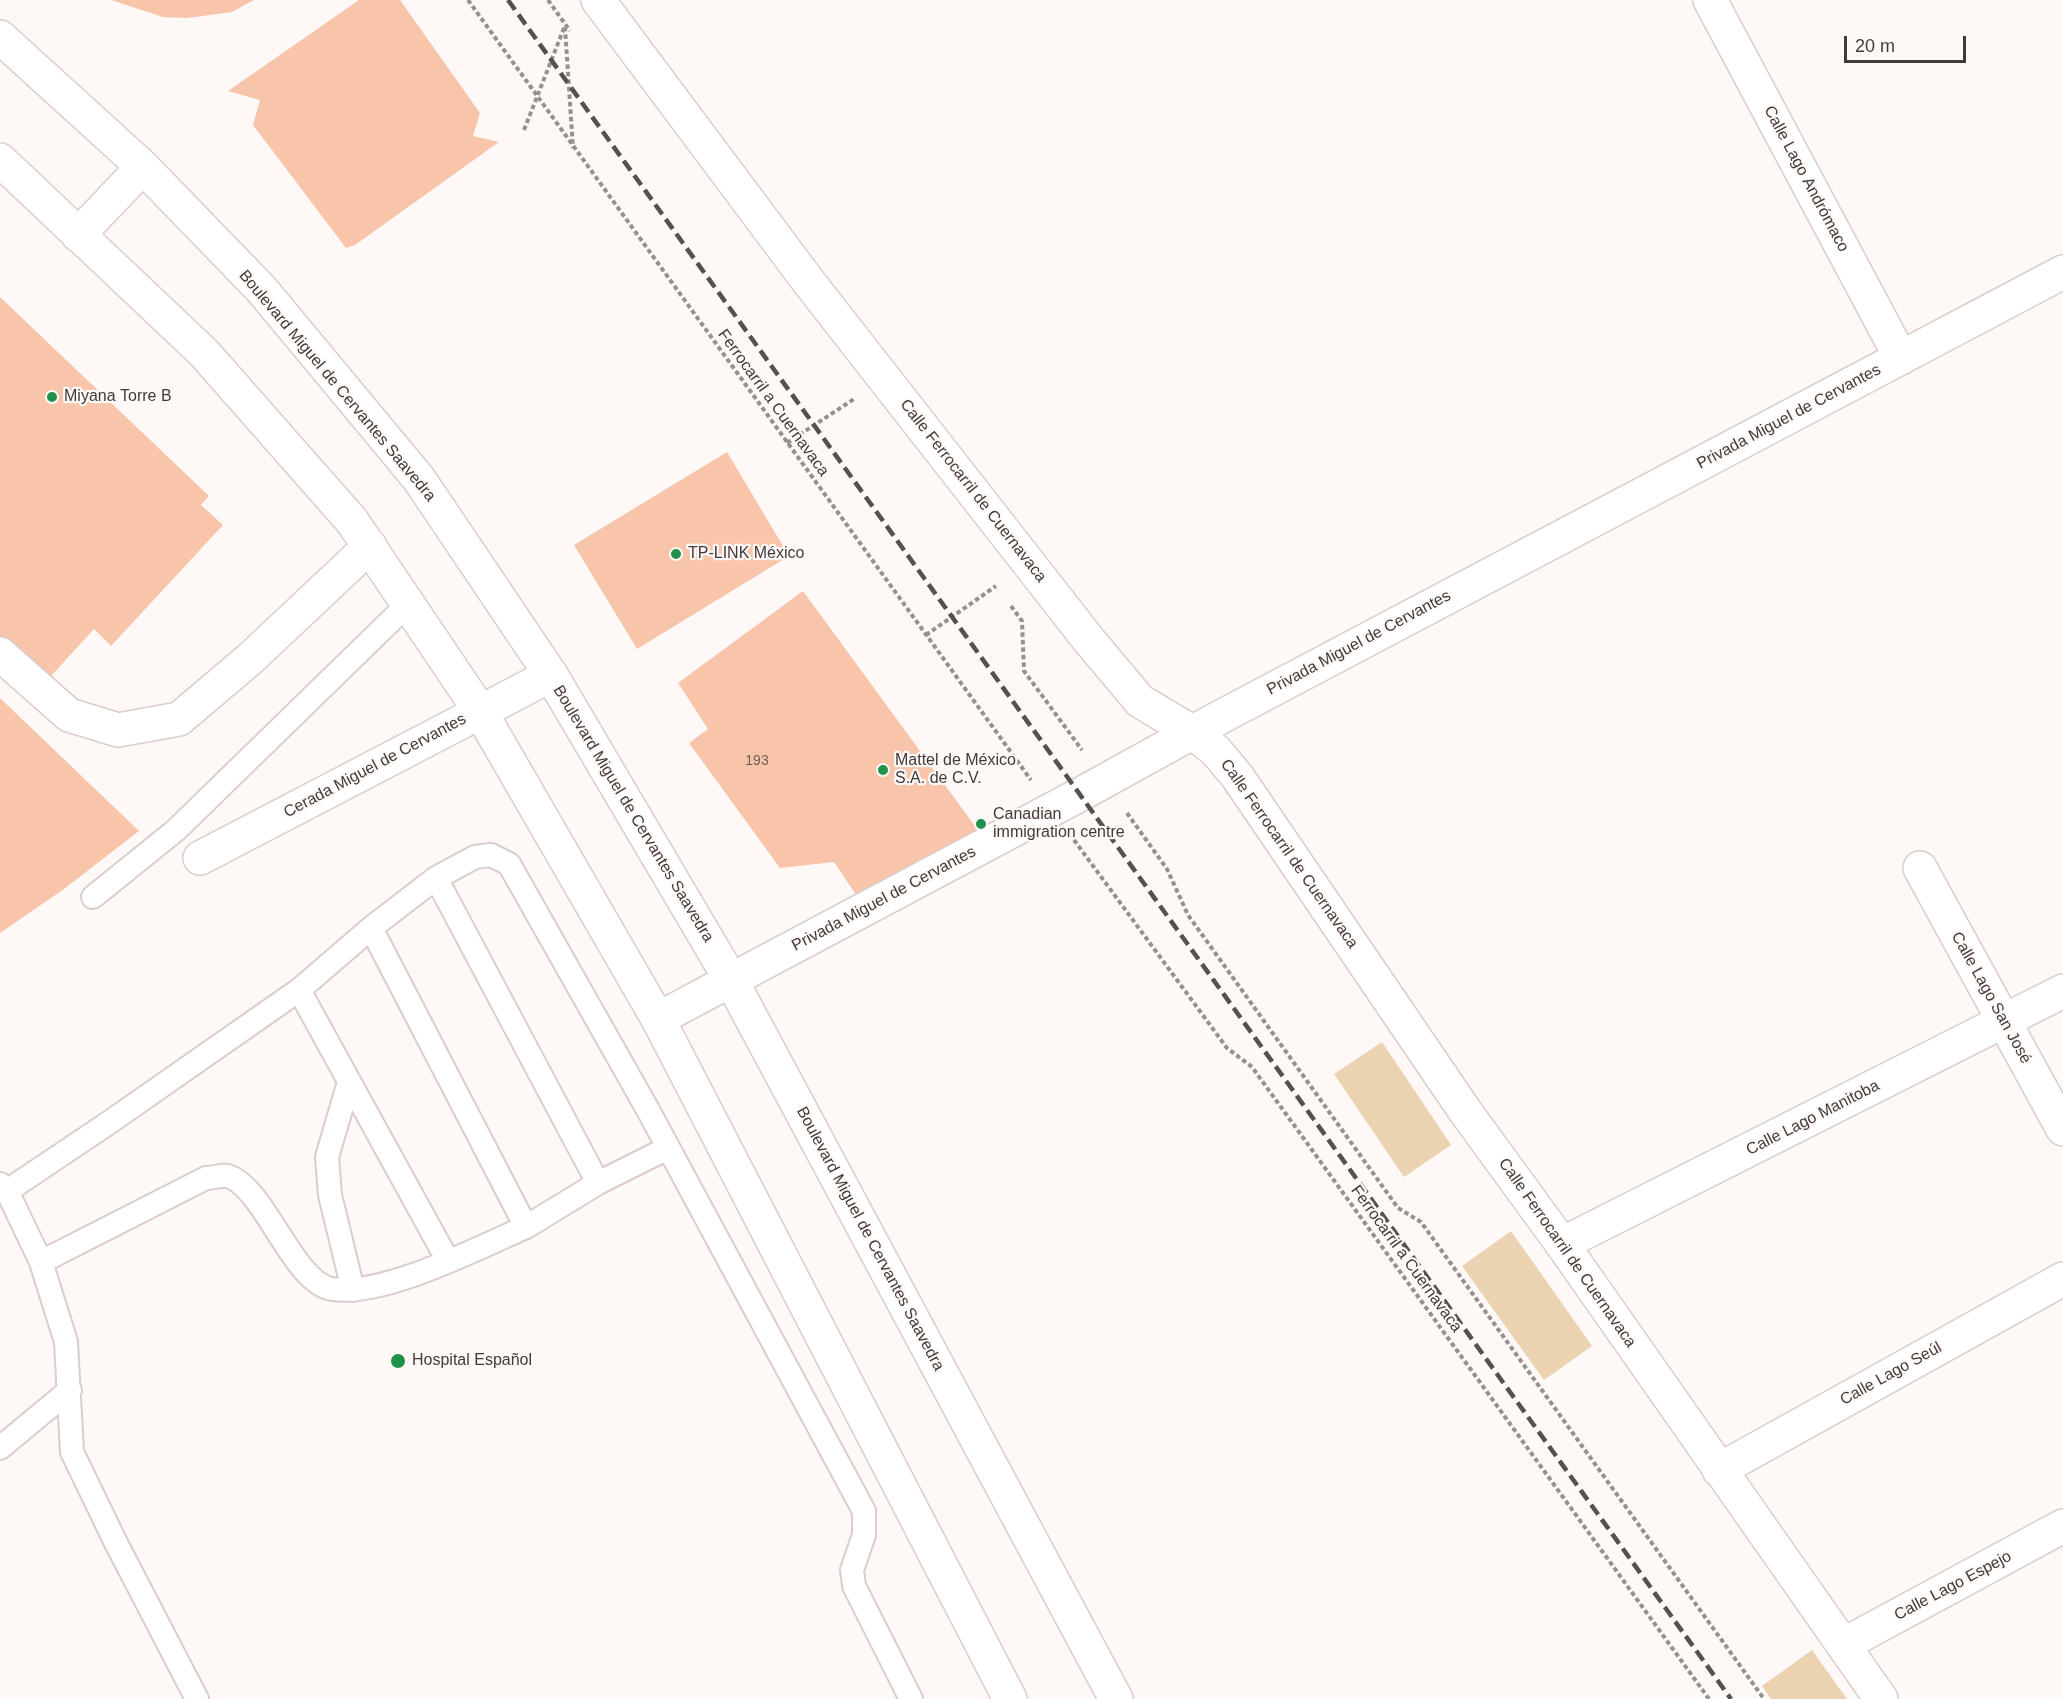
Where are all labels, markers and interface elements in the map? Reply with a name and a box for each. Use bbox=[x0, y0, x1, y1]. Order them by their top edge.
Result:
scale bar bbox=[1847, 24, 1968, 62]
text: 20 m bbox=[1855, 36, 1895, 56]
street label: Calle Lago Andrómaco bbox=[1759, 103, 1853, 255]
street label: Boulevard Miguel de Cervantes Saavedra bbox=[234, 266, 440, 506]
street label: Ferrocarril a Cuernavaca bbox=[713, 326, 833, 480]
street label: Privada Miguel de Cervantes bbox=[1694, 360, 1884, 474]
place label: Miyana Torre B bbox=[64, 387, 172, 407]
marker: Miyana Torre B bbox=[45, 390, 59, 404]
street label: Calle Ferrocarril de Cuernavaca bbox=[896, 396, 1050, 586]
place label: TP-LINK México bbox=[688, 544, 804, 564]
marker: TP-LINK México bbox=[669, 547, 683, 561]
street label: Privada Miguel de Cervantes bbox=[1264, 586, 1454, 700]
street label: Boulevard Miguel de Cervantes Saavedra bbox=[549, 682, 717, 946]
street label: Cerada Miguel de Cervantes bbox=[281, 710, 469, 822]
place label: Mattel de México S.A. de C.V. bbox=[895, 751, 1016, 789]
house number: 193 bbox=[745, 753, 769, 769]
street label: Calle Ferrocarril de Cuernavaca bbox=[1216, 756, 1362, 952]
marker: Mattel de México S.A. de C.V. bbox=[876, 763, 890, 777]
place label: Canadian immigration centre bbox=[993, 805, 1125, 843]
marker: Canadian immigration centre bbox=[974, 817, 988, 831]
street label: Privada Miguel de Cervantes bbox=[789, 842, 979, 956]
street label: Calle Lago San José bbox=[1947, 929, 2035, 1067]
street label: Calle Lago Manitoba bbox=[1743, 1076, 1883, 1160]
street label: Boulevard Miguel de Cervantes Saavedra bbox=[792, 1104, 948, 1374]
street label: Calle Ferrocarril de Cuernavaca bbox=[1494, 1155, 1640, 1351]
street label: Ferrocarril a Cuernavaca bbox=[1346, 1182, 1466, 1336]
street label: Calle Lago Seúl bbox=[1837, 1338, 1945, 1410]
place label: Hospital Español bbox=[412, 1351, 532, 1371]
marker: Hospital Español bbox=[389, 1352, 407, 1370]
street label: Calle Lago Espejo bbox=[1891, 1547, 2015, 1625]

